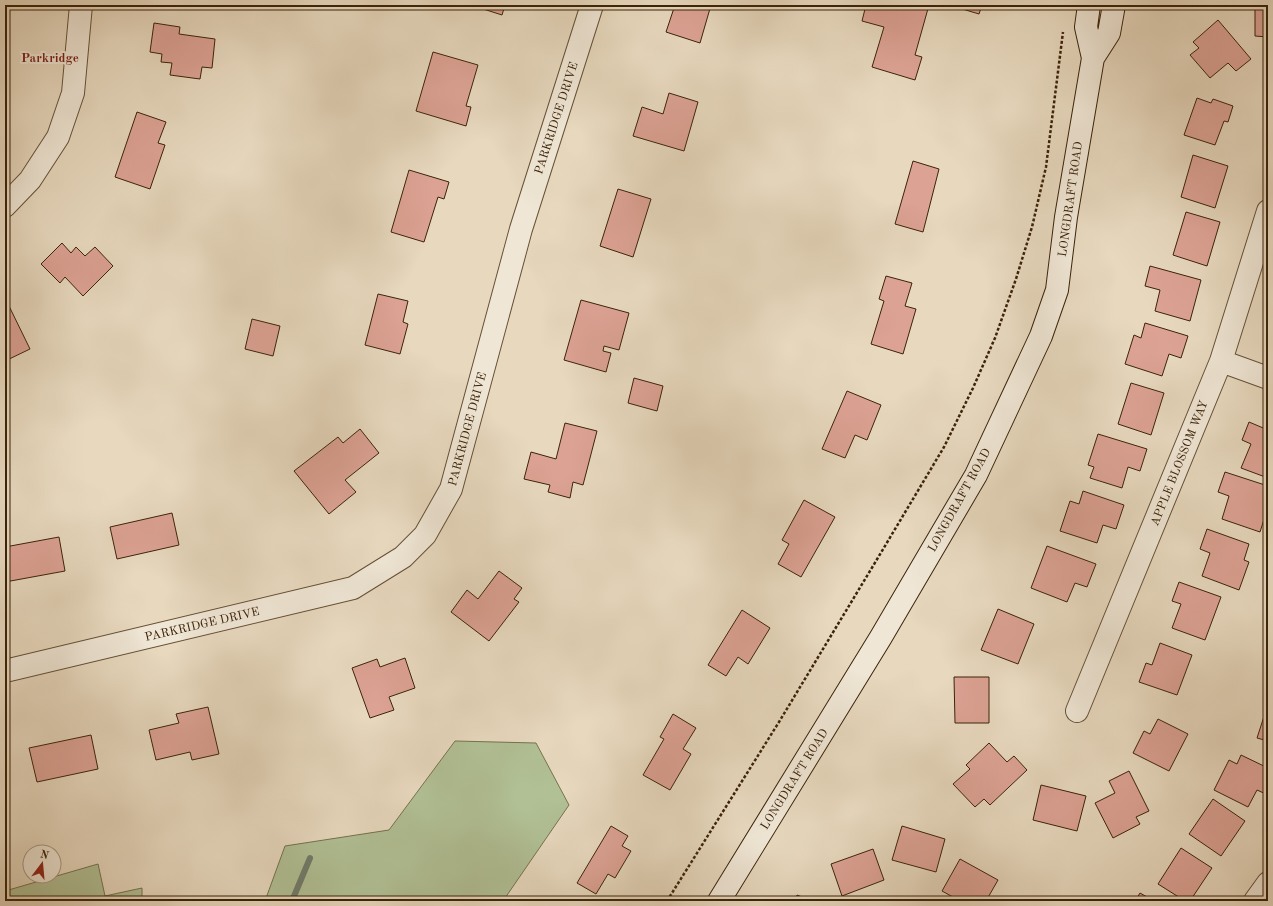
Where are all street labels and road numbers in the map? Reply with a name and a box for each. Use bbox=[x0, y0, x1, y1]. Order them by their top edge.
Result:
street label: PARKRIDGE DRIVE bbox=[533, 61, 581, 176]
street label: LONGDRAFT ROAD bbox=[1057, 141, 1085, 258]
street label: PARKRIDGE DRIVE bbox=[447, 371, 489, 487]
street label: APPLE BLOSSOM WAY bbox=[1149, 399, 1211, 528]
street label: LONGDRAFT ROAD bbox=[926, 447, 993, 554]
street label: PARKRIDGE DRIVE bbox=[144, 606, 261, 644]
street label: LONGDRAFT ROAD bbox=[759, 727, 831, 832]

